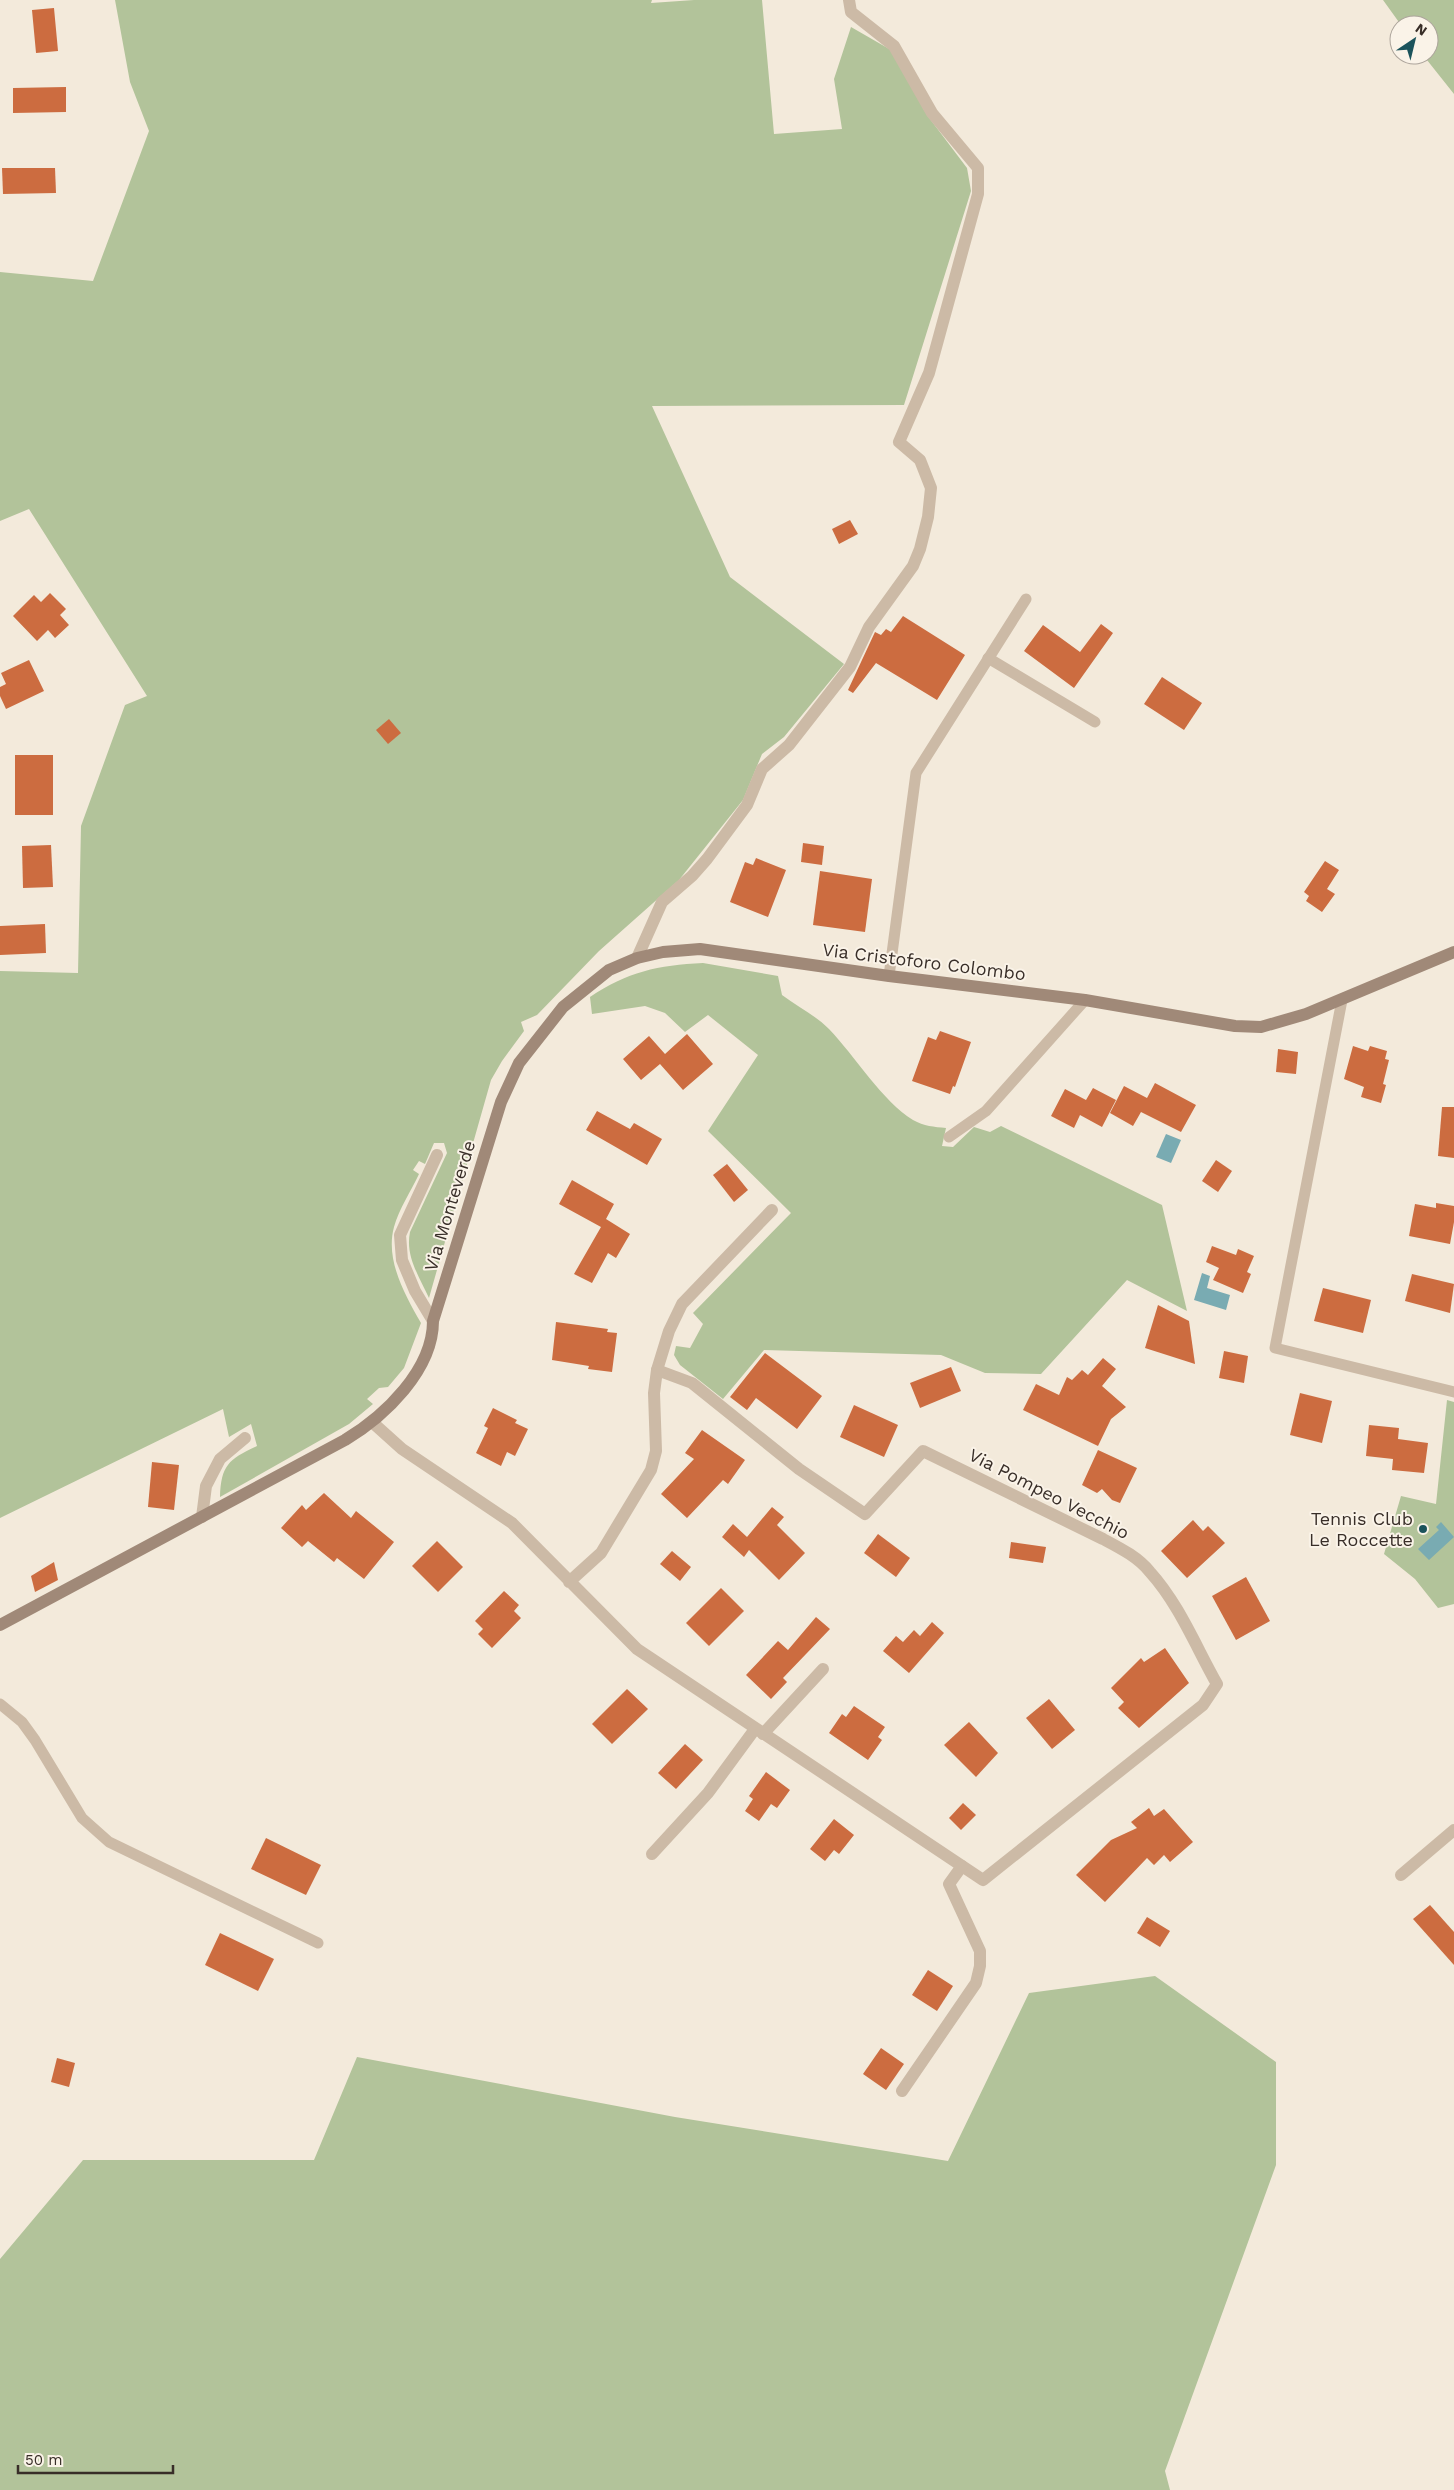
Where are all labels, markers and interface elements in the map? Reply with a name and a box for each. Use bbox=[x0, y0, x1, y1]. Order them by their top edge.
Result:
north arrow bbox=[1389, 15, 1439, 65]
text: N bbox=[1413, 20, 1430, 39]
street label: Via Cristoforo Colombo bbox=[821, 939, 1027, 984]
street label: Via Monteverde bbox=[420, 1138, 479, 1274]
street label: Via Pompeo Vecchio bbox=[965, 1444, 1133, 1543]
place label: Tennis Club Le Roccette bbox=[1309, 1508, 1413, 1550]
marker: Tennis Club Le Roccette bbox=[1417, 1523, 1429, 1535]
scale bar bbox=[18, 2442, 172, 2474]
text: 50 m bbox=[25, 2451, 62, 2469]

